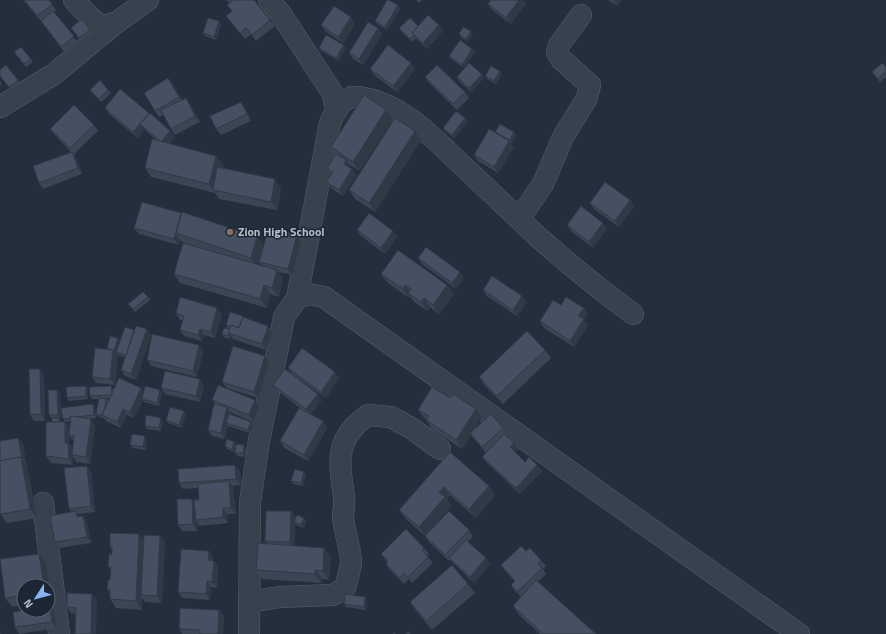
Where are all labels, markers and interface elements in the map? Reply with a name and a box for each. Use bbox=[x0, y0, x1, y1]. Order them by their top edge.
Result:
place label: Zion High School bbox=[238, 222, 325, 241]
marker: Zion High School bbox=[225, 227, 235, 237]
north arrow bbox=[16, 578, 56, 618]
text: N bbox=[19, 596, 37, 612]

